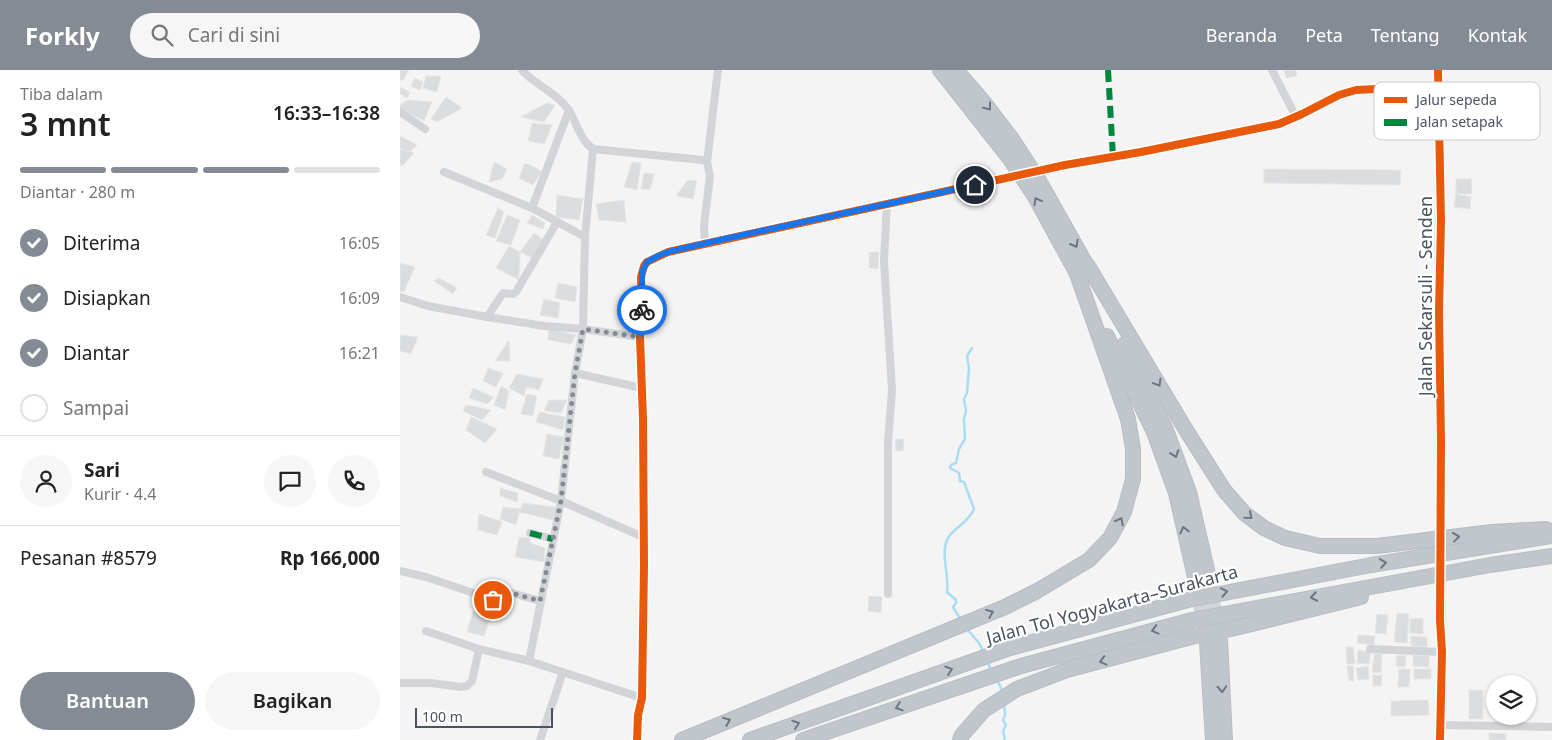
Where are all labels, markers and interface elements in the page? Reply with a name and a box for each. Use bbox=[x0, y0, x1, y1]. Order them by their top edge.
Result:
search box bbox=[130, 13, 480, 58]
text: Forkly bbox=[25, 19, 100, 52]
icon: search bbox=[148, 21, 176, 49]
text: Cari di sini bbox=[188, 22, 280, 48]
text: Beranda bbox=[1206, 23, 1277, 47]
text: Peta bbox=[1305, 23, 1343, 47]
text: Tentang bbox=[1371, 23, 1440, 47]
text: Kontak bbox=[1468, 23, 1527, 47]
legend bbox=[1374, 82, 1540, 140]
text: Tiba dalam bbox=[20, 83, 103, 105]
text: Jalur sepeda bbox=[1414, 90, 1497, 109]
text: 16:33–16:38 bbox=[273, 100, 380, 126]
one-way arrow bbox=[982, 101, 990, 110]
text: 3 mnt bbox=[20, 102, 111, 145]
text: Jalan setapak bbox=[1414, 112, 1503, 131]
pin bbox=[954, 164, 996, 206]
icon: home bbox=[961, 171, 989, 199]
text: Diantar · 280 m bbox=[20, 181, 135, 203]
street label: Jalan Sekarsuli - Senden bbox=[1413, 196, 1437, 398]
one-way arrow bbox=[1033, 197, 1043, 206]
icon: check bbox=[20, 229, 48, 257]
text: Diterima bbox=[63, 230, 141, 256]
text: 16:05 bbox=[339, 232, 380, 254]
one-way arrow bbox=[1069, 239, 1079, 248]
icon: check bbox=[20, 284, 48, 312]
text: Disiapkan bbox=[63, 285, 151, 311]
courier bbox=[617, 285, 667, 335]
text: 16:09 bbox=[339, 287, 380, 309]
icon: bike bbox=[628, 296, 656, 324]
icon: check bbox=[20, 339, 48, 367]
text: Diantar bbox=[63, 340, 130, 366]
text: 16:21 bbox=[339, 342, 380, 364]
one-way arrow bbox=[1151, 377, 1161, 386]
text: Sampai bbox=[63, 395, 129, 421]
one-way arrow bbox=[1169, 449, 1179, 457]
button: person bbox=[20, 455, 72, 507]
button: chat bbox=[264, 455, 316, 507]
button: phone bbox=[328, 455, 380, 507]
text: Sari bbox=[84, 457, 120, 483]
text: Kurir · 4.4 bbox=[84, 483, 156, 505]
one-way arrow bbox=[1243, 511, 1252, 519]
one-way arrow bbox=[1113, 517, 1123, 526]
one-way arrow bbox=[1179, 525, 1190, 534]
one-way arrow bbox=[1452, 532, 1460, 543]
text: Pesanan #8579 bbox=[20, 545, 157, 571]
text: Rp 166,000 bbox=[280, 545, 380, 571]
one-way arrow bbox=[1379, 558, 1388, 568]
street label: Jalan Tol Yogyakarta–Surakarta bbox=[981, 559, 1240, 650]
pin bbox=[472, 579, 514, 621]
icon: bag bbox=[479, 586, 507, 614]
one-way arrow bbox=[1219, 588, 1228, 598]
one-way arrow bbox=[1310, 591, 1319, 601]
one-way arrow bbox=[985, 609, 994, 619]
one-way arrow bbox=[1152, 624, 1160, 634]
one-way arrow bbox=[1100, 655, 1108, 665]
one-way arrow bbox=[945, 666, 953, 676]
button: Bantuan bbox=[20, 672, 195, 730]
button: Bagikan bbox=[205, 672, 380, 730]
map controls bbox=[1486, 675, 1536, 725]
button: layers bbox=[1486, 675, 1536, 725]
one-way arrow bbox=[1217, 685, 1228, 693]
one-way arrow bbox=[896, 702, 904, 712]
scale bar bbox=[415, 705, 552, 728]
text: 100 m bbox=[422, 707, 463, 726]
one-way arrow bbox=[722, 717, 731, 728]
one-way arrow bbox=[791, 720, 800, 730]

